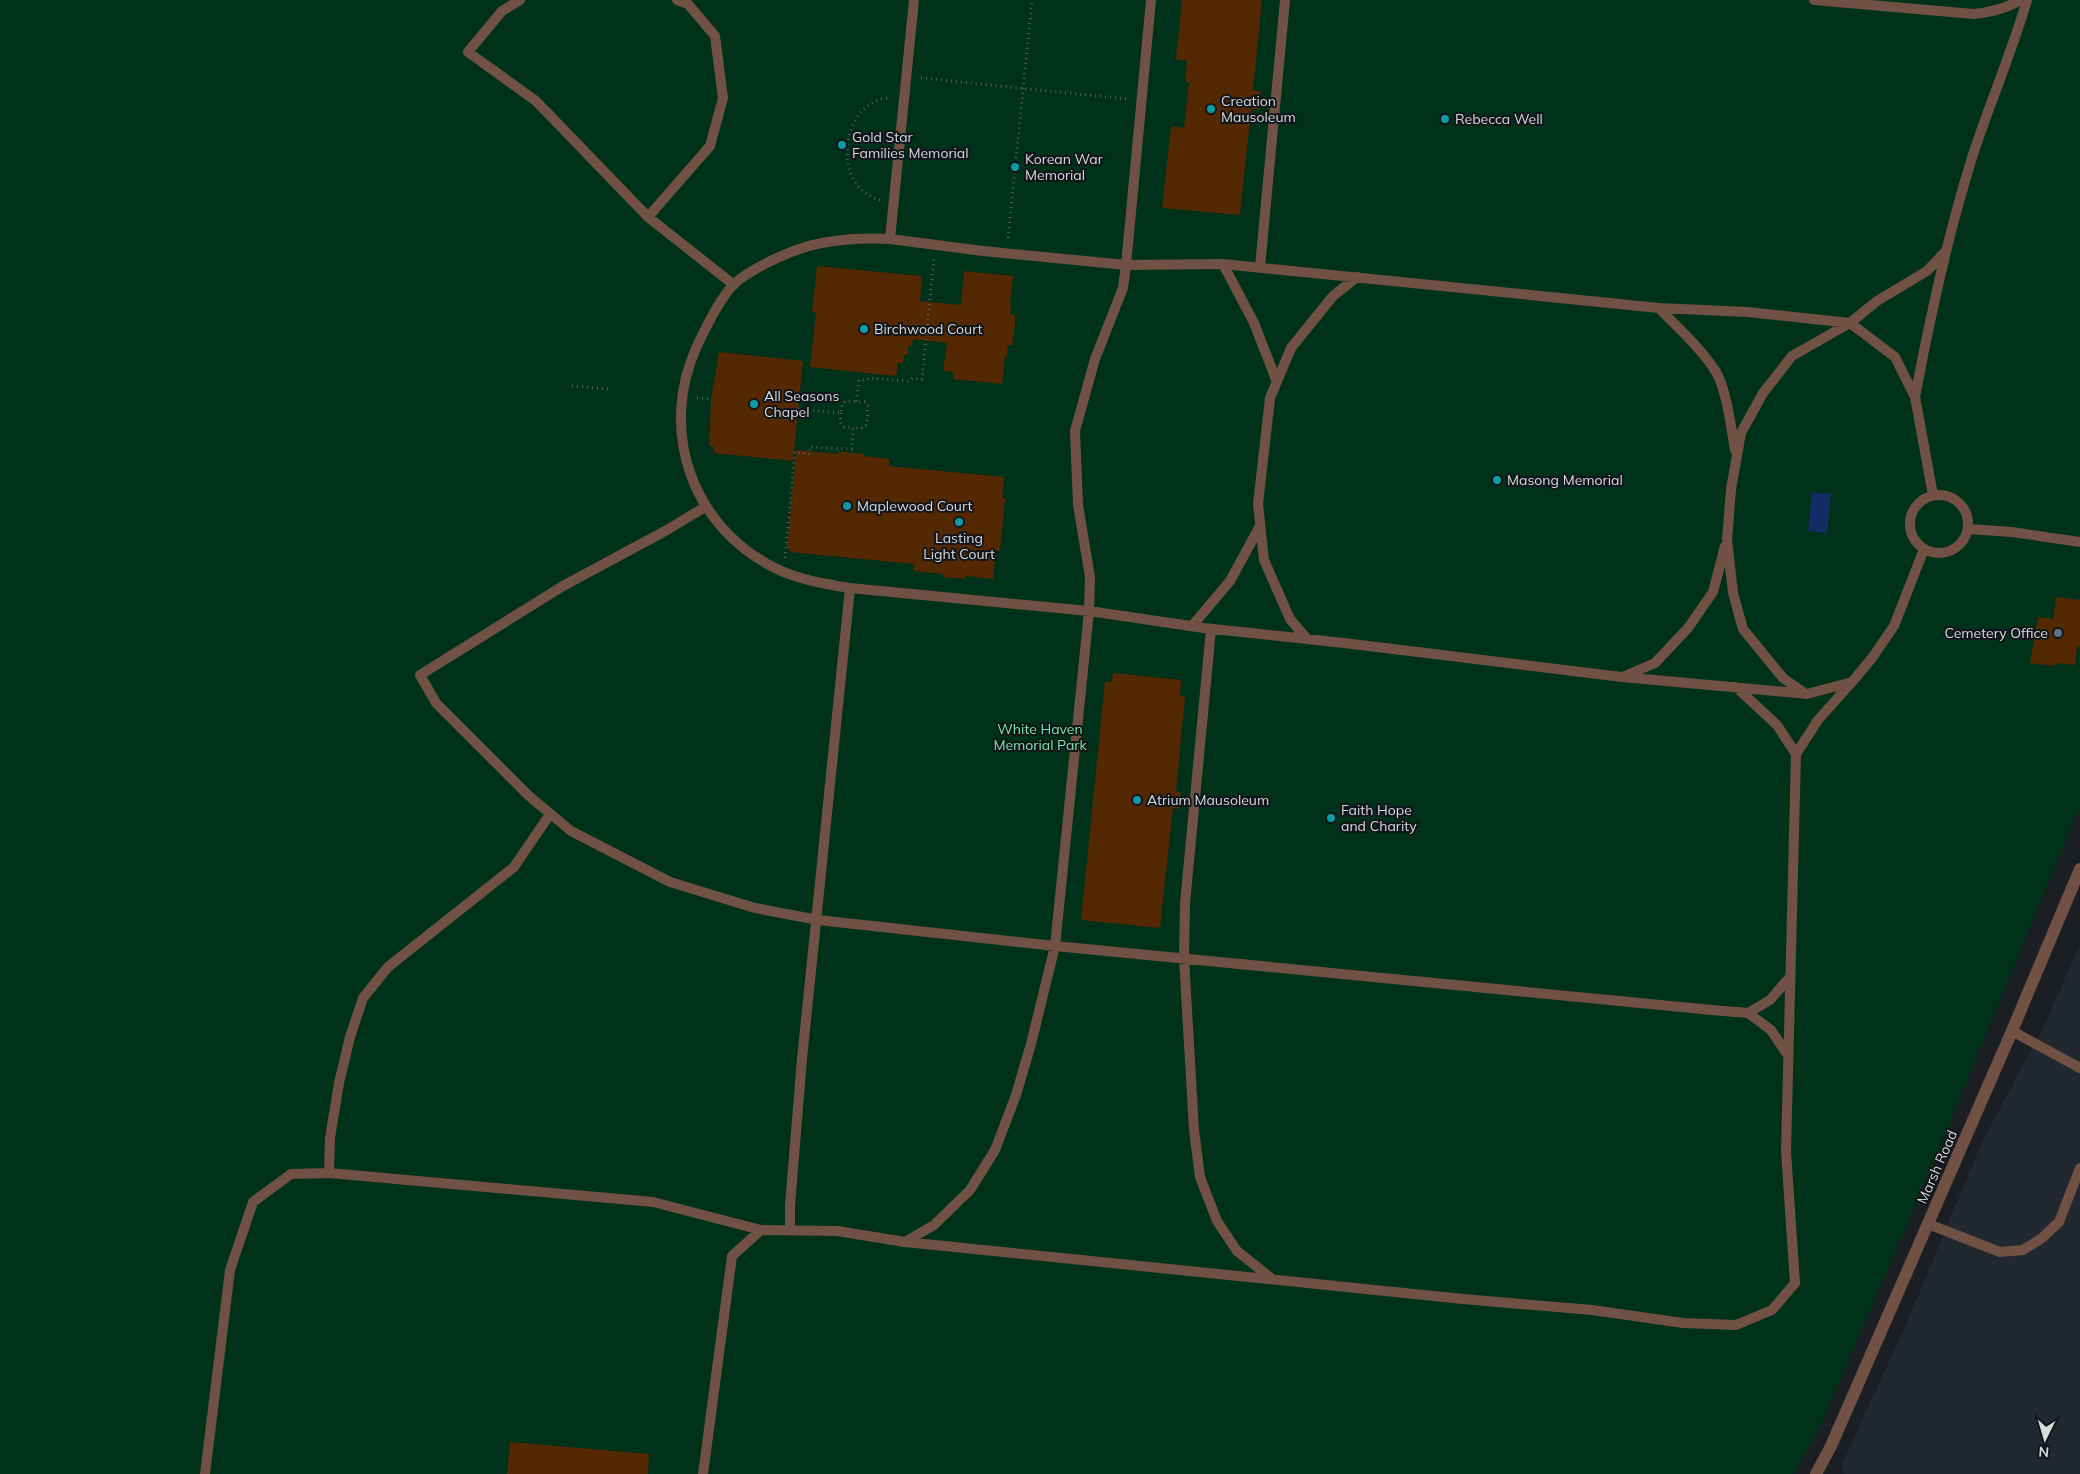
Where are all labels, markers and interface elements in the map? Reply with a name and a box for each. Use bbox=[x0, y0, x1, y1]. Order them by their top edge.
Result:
place label: Creation Mausoleum bbox=[1221, 92, 1296, 126]
marker: Creation Mausoleum bbox=[1205, 103, 1217, 115]
place label: Rebecca Well bbox=[1455, 110, 1543, 128]
marker: Rebecca Well bbox=[1439, 113, 1451, 125]
place label: Gold Star Families Memorial bbox=[852, 128, 969, 162]
marker: Gold Star Families Memorial bbox=[836, 139, 848, 151]
place label: Korean War Memorial bbox=[1025, 150, 1104, 184]
marker: Korean War Memorial bbox=[1009, 161, 1021, 173]
place label: Birchwood Court bbox=[874, 320, 983, 338]
marker: Birchwood Court bbox=[858, 323, 870, 335]
place label: All Seasons Chapel bbox=[764, 387, 839, 421]
marker: All Seasons Chapel bbox=[748, 398, 760, 410]
place label: Masong Memorial bbox=[1507, 471, 1623, 489]
marker: Masong Memorial bbox=[1491, 474, 1503, 486]
place label: Maplewood Court bbox=[857, 497, 972, 515]
marker: Maplewood Court bbox=[841, 500, 853, 512]
marker: Lasting Light Court bbox=[953, 516, 965, 528]
place label: Lasting Light Court bbox=[923, 529, 995, 563]
place label: Cemetery Office bbox=[1945, 624, 2048, 642]
marker: Cemetery Office bbox=[2052, 627, 2064, 639]
park label: White Haven Memorial Park bbox=[993, 720, 1087, 754]
place label: Atrium Mausoleum bbox=[1147, 791, 1269, 809]
marker: Atrium Mausoleum bbox=[1131, 794, 1143, 806]
place label: Faith Hope and Charity bbox=[1341, 801, 1417, 835]
marker: Faith Hope and Charity bbox=[1325, 812, 1337, 824]
street label: Marsh Road bbox=[1913, 1127, 1961, 1207]
north arrow bbox=[2020, 1414, 2070, 1464]
text: N bbox=[2038, 1443, 2050, 1461]

